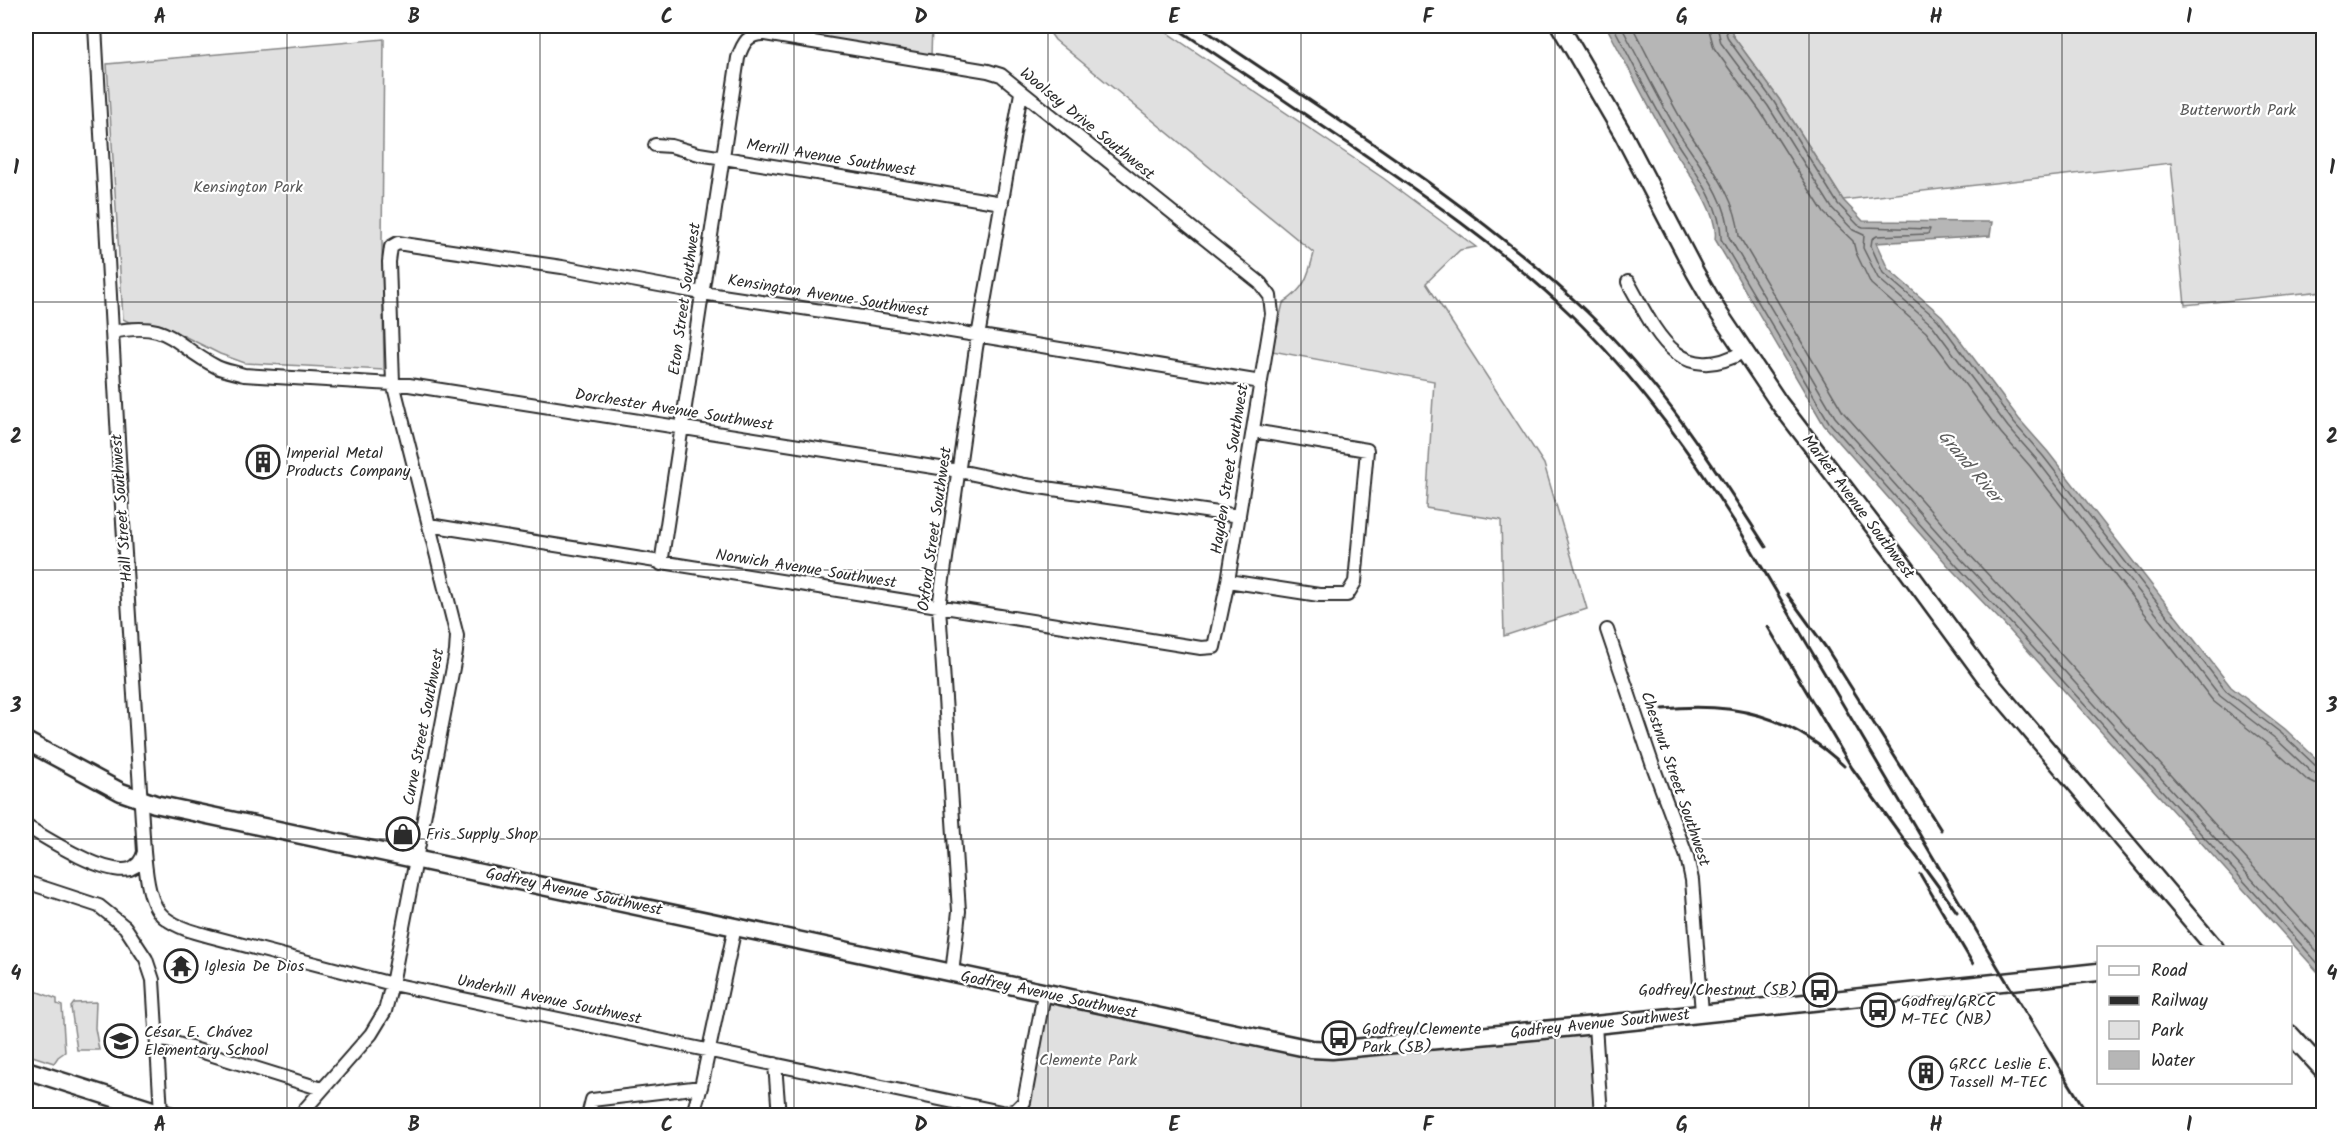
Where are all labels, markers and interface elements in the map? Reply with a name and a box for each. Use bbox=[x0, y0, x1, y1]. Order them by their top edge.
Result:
text: A bbox=[154, 2, 166, 34]
text: B bbox=[408, 2, 420, 34]
text: C bbox=[661, 2, 673, 34]
text: D bbox=[914, 2, 928, 34]
text: E bbox=[1168, 2, 1180, 34]
text: F bbox=[1423, 2, 1435, 34]
text: G bbox=[1676, 2, 1688, 34]
text: H bbox=[1929, 2, 1943, 34]
text: I bbox=[2186, 2, 2192, 34]
street label: Woolsey Drive Southwest bbox=[1014, 61, 1161, 187]
park label: Butterworth Park bbox=[2180, 98, 2297, 123]
street label: Merrill Avenue Southwest bbox=[745, 132, 918, 184]
text: 1 bbox=[13, 153, 19, 185]
text: 1 bbox=[2329, 153, 2335, 185]
park label: Kensington Park bbox=[193, 175, 303, 200]
street label: Eton Street Southwest bbox=[662, 220, 708, 377]
street label: Kensington Avenue Southwest bbox=[726, 268, 931, 324]
street label: Hayden Street Southwest bbox=[1204, 381, 1256, 556]
street label: Dorchester Avenue Southwest bbox=[573, 382, 776, 438]
text: 2 bbox=[10, 422, 22, 454]
text: 2 bbox=[2326, 422, 2338, 454]
water label: Grand River bbox=[1930, 424, 2011, 513]
street label: Market Avenue Southwest bbox=[1795, 429, 1921, 585]
street label: Hall Street Southwest bbox=[104, 432, 140, 583]
place label: Imperial Metal Products Company bbox=[286, 441, 411, 484]
building icon: Imperial Metal Products Company bbox=[245, 444, 281, 480]
street label: Oxford Street Southwest bbox=[911, 444, 959, 613]
street label: Norwich Avenue Southwest bbox=[714, 542, 899, 596]
street label: Curve Street Southwest bbox=[397, 646, 452, 807]
street label: Chestnut Street Southwest bbox=[1633, 688, 1717, 871]
text: 3 bbox=[10, 691, 22, 723]
text: 3 bbox=[2326, 691, 2338, 723]
shop icon: Fris Supply Shop bbox=[385, 816, 421, 852]
place label: Fris Supply Shop bbox=[426, 822, 538, 847]
street label: Godfrey Avenue Southwest bbox=[483, 861, 665, 923]
legend bbox=[2097, 946, 2292, 1084]
temple icon: Iglesia De Dios bbox=[163, 948, 199, 984]
place label: Iglesia De Dios bbox=[204, 954, 305, 979]
text: Road bbox=[2151, 957, 2188, 986]
text: 4 bbox=[11, 959, 22, 991]
text: 4 bbox=[2327, 959, 2338, 991]
street label: Godfrey Avenue Southwest bbox=[958, 964, 1140, 1026]
street label: Underhill Avenue Southwest bbox=[454, 968, 644, 1032]
bus stop icon: Godfrey/Chestnut (SB) bbox=[1802, 972, 1838, 1008]
place label: Godfrey/Chestnut (SB) bbox=[1639, 978, 1797, 1003]
text: Railway bbox=[2151, 987, 2208, 1016]
place label: Godfrey/GRCC M-TEC (NB) bbox=[1901, 989, 1996, 1032]
bus stop icon: Godfrey/GRCC M-TEC (NB) bbox=[1860, 992, 1896, 1028]
street label: Godfrey Avenue Southwest bbox=[1509, 1002, 1692, 1046]
place label: Godfrey/Clemente Park (SB) bbox=[1362, 1017, 1481, 1060]
text: Park bbox=[2151, 1017, 2184, 1046]
place label: César E. Chávez Elementary School bbox=[144, 1020, 269, 1063]
bus stop icon: Godfrey/Clemente Park (SB) bbox=[1321, 1020, 1357, 1056]
school or university icon: César E. Chávez Elementary School bbox=[103, 1023, 139, 1059]
text: Water bbox=[2151, 1047, 2196, 1076]
park label: Clemente Park bbox=[1039, 1048, 1137, 1073]
place label: GRCC Leslie E. Tassell M-TEC bbox=[1949, 1052, 2051, 1095]
building icon: GRCC Leslie E. Tassell M-TEC bbox=[1908, 1055, 1944, 1091]
text: A bbox=[154, 1110, 166, 1141]
text: B bbox=[408, 1110, 420, 1141]
text: C bbox=[661, 1110, 673, 1141]
text: D bbox=[914, 1110, 928, 1141]
text: E bbox=[1168, 1110, 1180, 1141]
text: F bbox=[1423, 1110, 1435, 1141]
text: G bbox=[1676, 1110, 1688, 1141]
text: H bbox=[1929, 1110, 1943, 1141]
text: I bbox=[2186, 1110, 2192, 1141]

